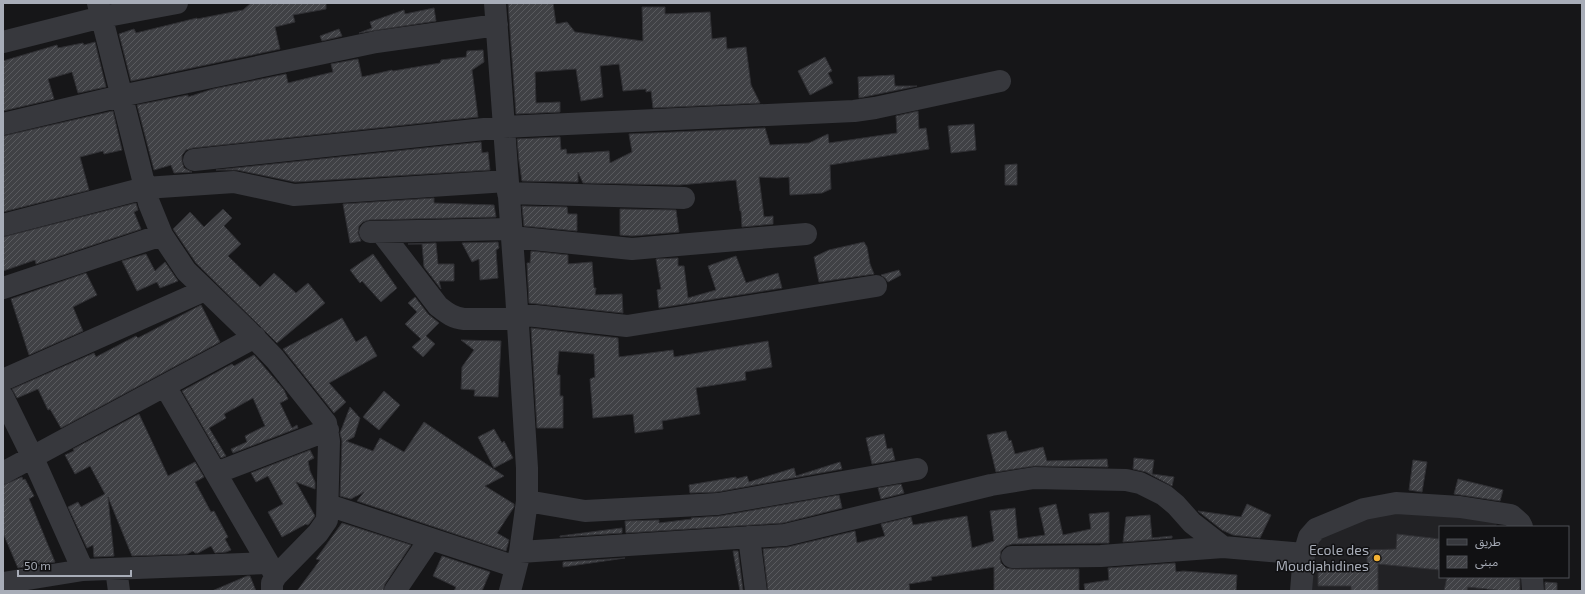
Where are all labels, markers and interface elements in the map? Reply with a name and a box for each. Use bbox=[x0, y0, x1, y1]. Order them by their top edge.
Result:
legend bbox=[1439, 526, 1569, 578]
text: طريق bbox=[1475, 534, 1501, 550]
place label: Ecole des Moudjahidines bbox=[1276, 541, 1369, 574]
scale bar bbox=[18, 552, 131, 578]
marker: Ecole des Moudjahidines bbox=[1372, 553, 1382, 563]
text: مبنى bbox=[1475, 554, 1498, 569]
text: 50 m bbox=[24, 558, 51, 572]

